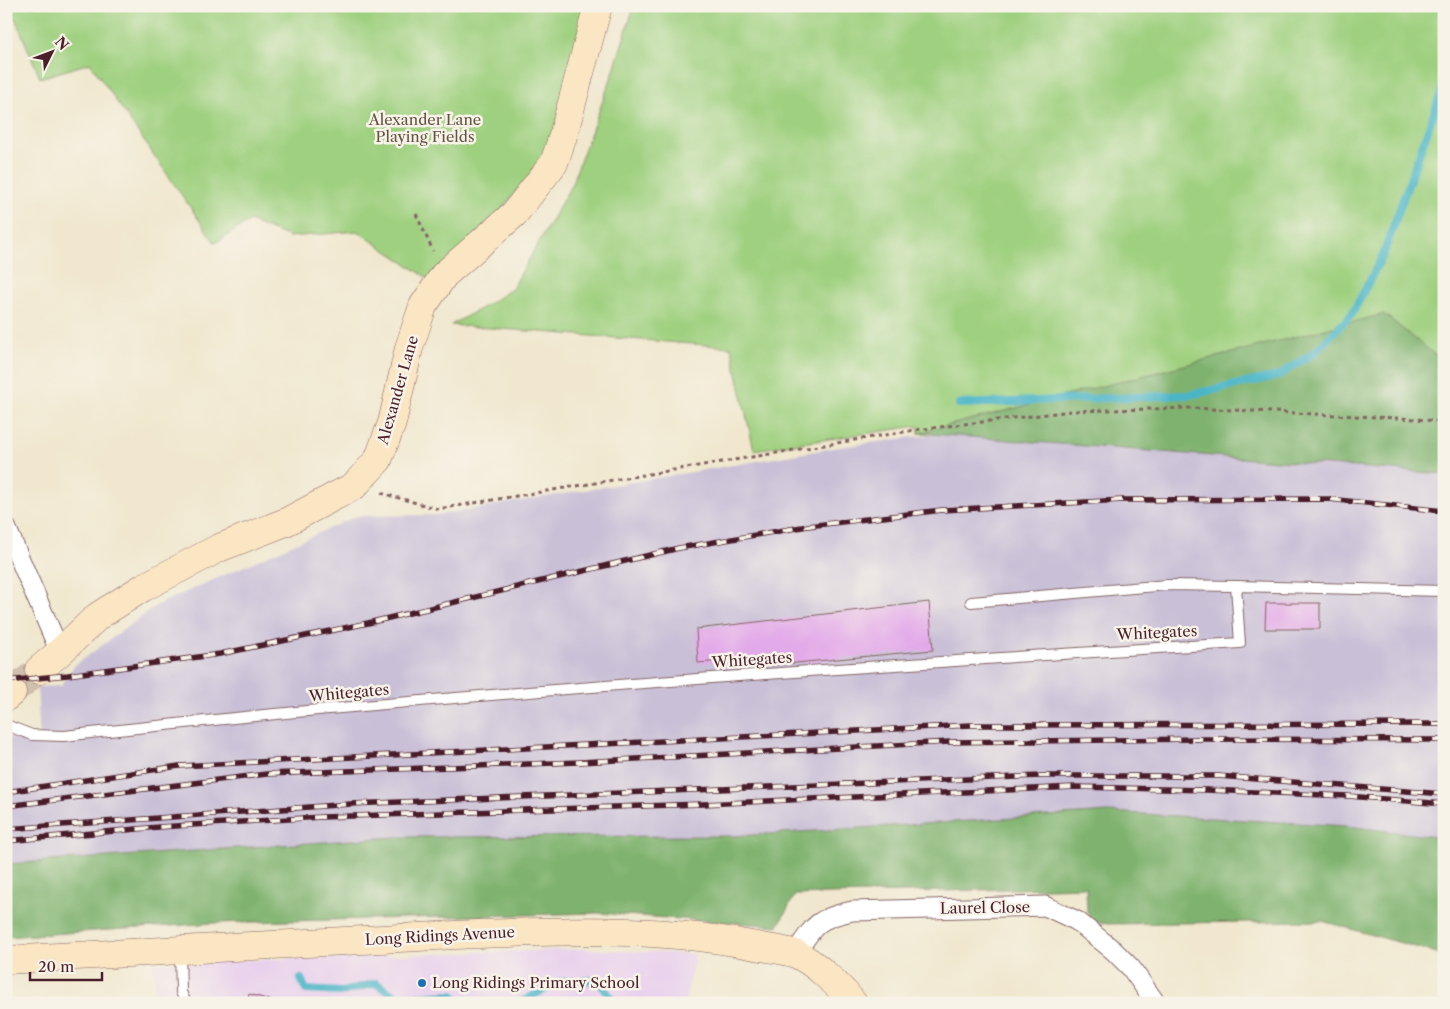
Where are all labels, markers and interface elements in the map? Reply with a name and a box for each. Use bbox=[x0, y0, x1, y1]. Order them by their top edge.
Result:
north arrow bbox=[28, 28, 78, 78]
text: N bbox=[51, 33, 72, 54]
park label: Alexander Lane Playing Fields bbox=[368, 110, 481, 146]
street label: Alexander Lane bbox=[373, 333, 422, 448]
street label: Whitegates bbox=[1115, 621, 1198, 644]
street label: Whitegates bbox=[710, 647, 793, 672]
street label: Whitegates bbox=[307, 680, 390, 706]
street label: Laurel Close bbox=[940, 897, 1030, 918]
street label: Long Ridings Avenue bbox=[365, 922, 515, 949]
scale bar bbox=[30, 949, 102, 981]
text: 20 m bbox=[38, 957, 74, 976]
place label: Long Ridings Primary School bbox=[432, 973, 640, 992]
marker: Long Ridings Primary School bbox=[416, 977, 428, 989]

